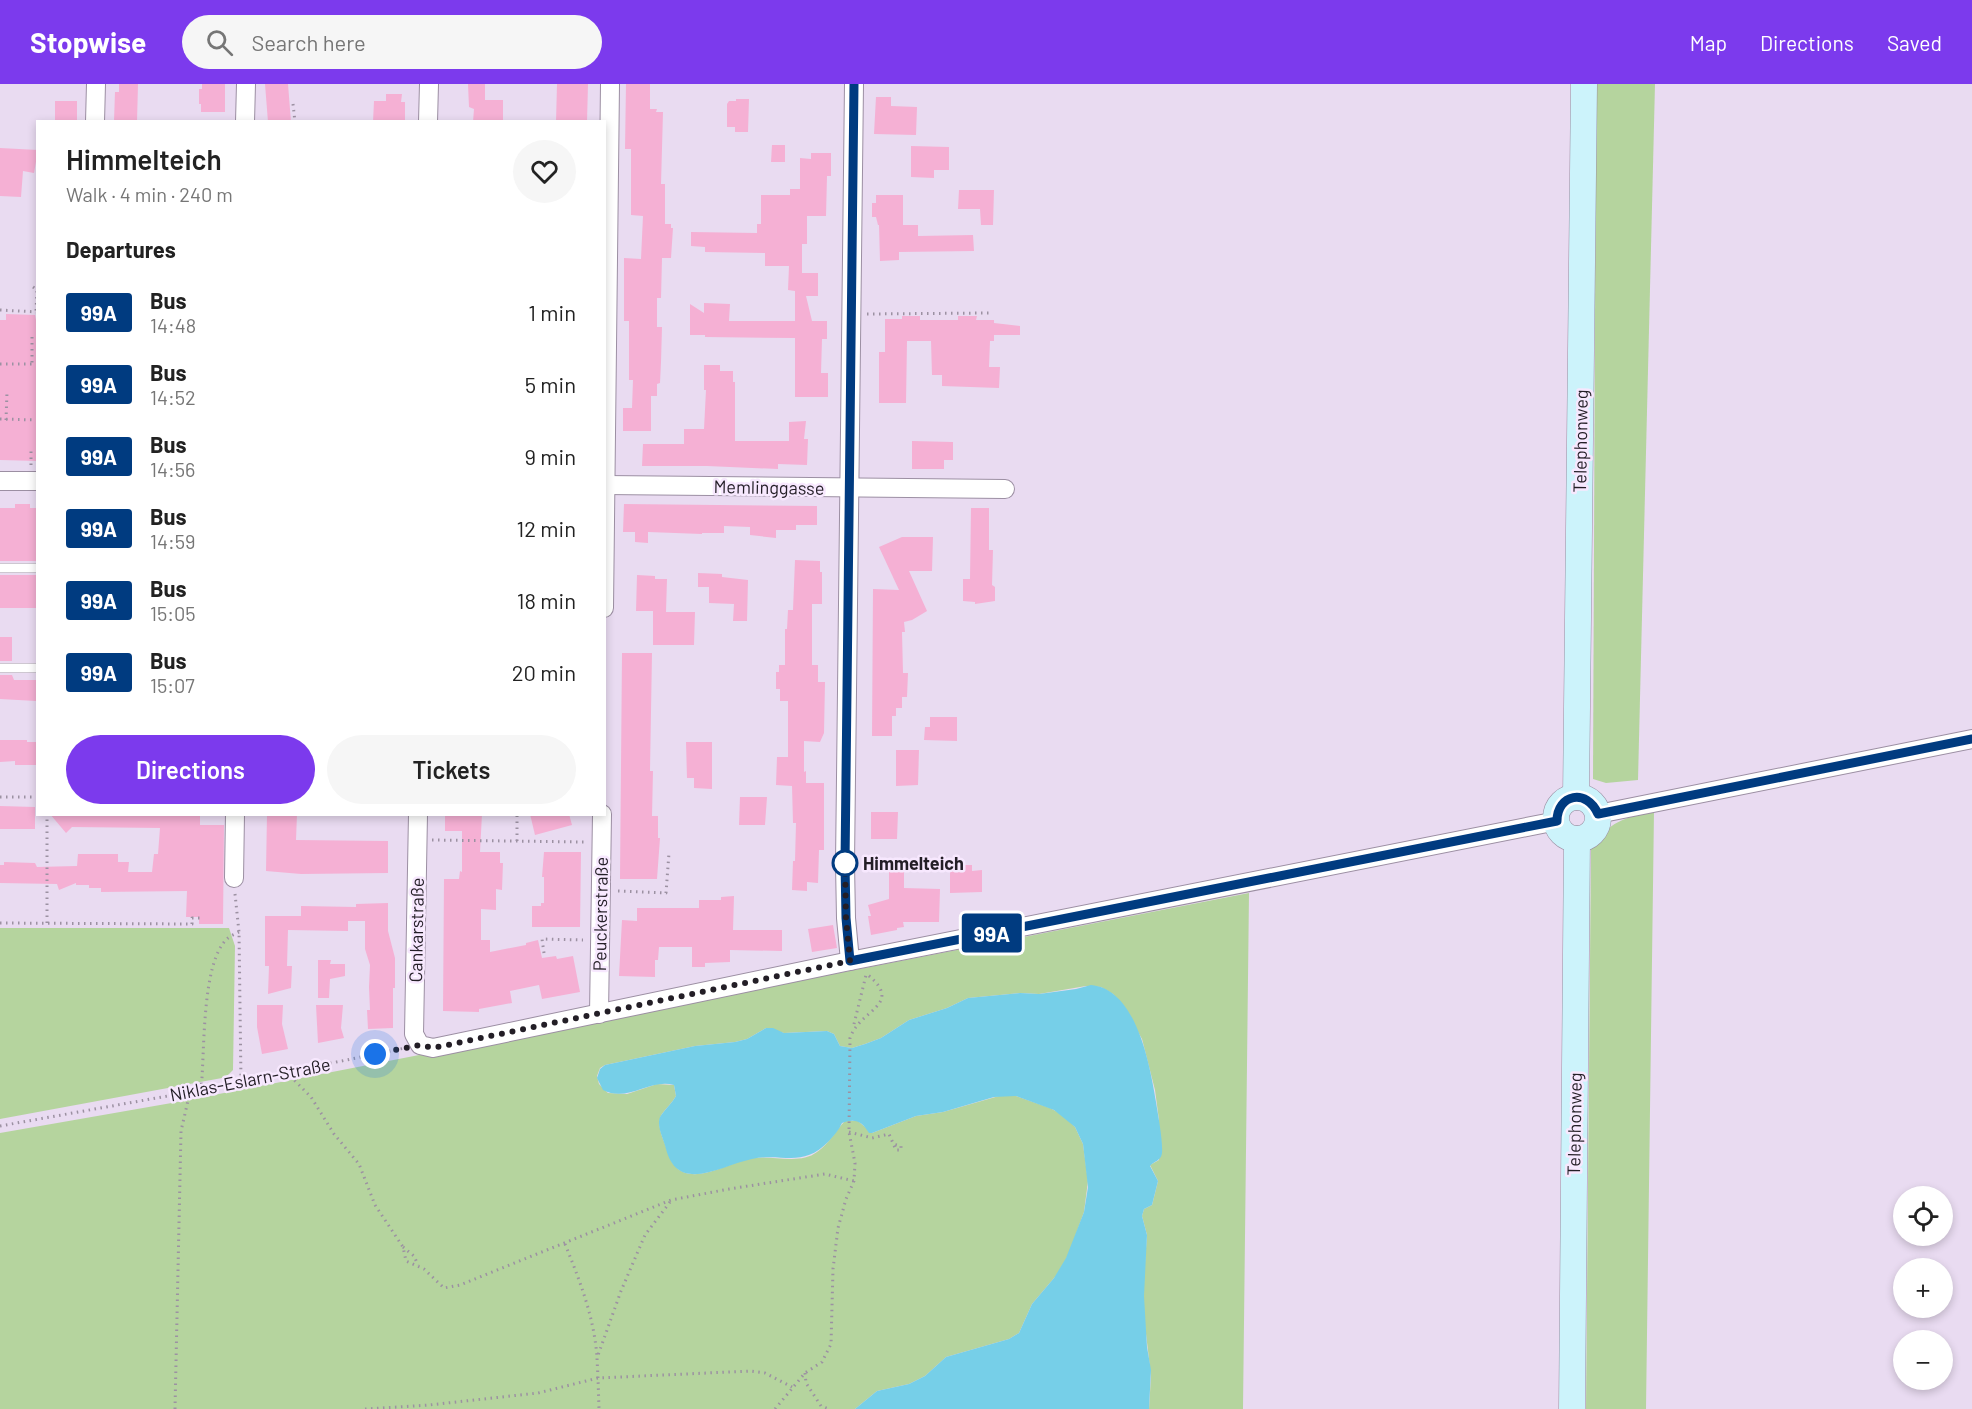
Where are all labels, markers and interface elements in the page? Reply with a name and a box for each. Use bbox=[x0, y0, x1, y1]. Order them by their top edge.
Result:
search box bbox=[182, 15, 602, 69]
text: Stopwise bbox=[30, 25, 146, 59]
icon: search bbox=[203, 26, 236, 59]
text: Search here bbox=[251, 29, 366, 55]
text: Map bbox=[1690, 30, 1727, 55]
text: Directions bbox=[1760, 30, 1854, 55]
text: Saved bbox=[1887, 30, 1942, 55]
button: heart bbox=[513, 140, 576, 203]
text: Himmelteich bbox=[66, 142, 222, 176]
text: Walk · 4 min · 240 m bbox=[66, 182, 233, 206]
text: Departures bbox=[66, 236, 176, 262]
text: Bus bbox=[150, 287, 187, 313]
text: 1 min bbox=[528, 299, 576, 325]
text: 99A bbox=[81, 300, 117, 325]
text: 14:48 bbox=[150, 313, 196, 337]
text: Bus bbox=[150, 359, 187, 385]
text: 5 min bbox=[525, 371, 576, 397]
text: 99A bbox=[81, 372, 117, 397]
text: 14:52 bbox=[150, 385, 196, 409]
street label: Telephonweg bbox=[1568, 389, 1592, 493]
text: Bus bbox=[150, 431, 187, 457]
text: 9 min bbox=[524, 443, 576, 469]
text: 99A bbox=[81, 444, 117, 469]
text: 14:56 bbox=[150, 457, 195, 481]
street label: Memlinggasse bbox=[713, 475, 825, 499]
text: Bus bbox=[150, 503, 187, 529]
text: 12 min bbox=[516, 515, 576, 541]
text: 99A bbox=[81, 516, 117, 541]
text: 14:59 bbox=[150, 529, 196, 553]
text: Bus bbox=[150, 575, 187, 601]
text: 18 min bbox=[517, 587, 576, 613]
text: 99A bbox=[81, 588, 117, 613]
text: 15:05 bbox=[150, 601, 196, 625]
text: Bus bbox=[150, 647, 187, 673]
text: 20 min bbox=[512, 659, 576, 685]
text: 99A bbox=[81, 660, 117, 685]
text: 15:07 bbox=[150, 673, 195, 697]
button: Directions bbox=[66, 735, 315, 804]
button: Tickets bbox=[327, 735, 576, 804]
marker: Himmelteich bbox=[832, 850, 858, 876]
place label: Himmelteich bbox=[863, 852, 964, 874]
street label: Peuckerstraße bbox=[588, 857, 612, 971]
street label: Cankarstraße bbox=[404, 877, 428, 983]
line badge: 99A bbox=[958, 914, 1026, 952]
text: 99A bbox=[974, 921, 1010, 946]
your location bbox=[360, 1039, 390, 1069]
street label: Niklas-Eslarn-Straße bbox=[168, 1053, 332, 1105]
street label: Telephonweg bbox=[1562, 1072, 1586, 1176]
map controls bbox=[1893, 1186, 1953, 1390]
button: locate bbox=[1893, 1186, 1953, 1246]
button: + bbox=[1893, 1258, 1953, 1318]
button: − bbox=[1893, 1330, 1953, 1390]

